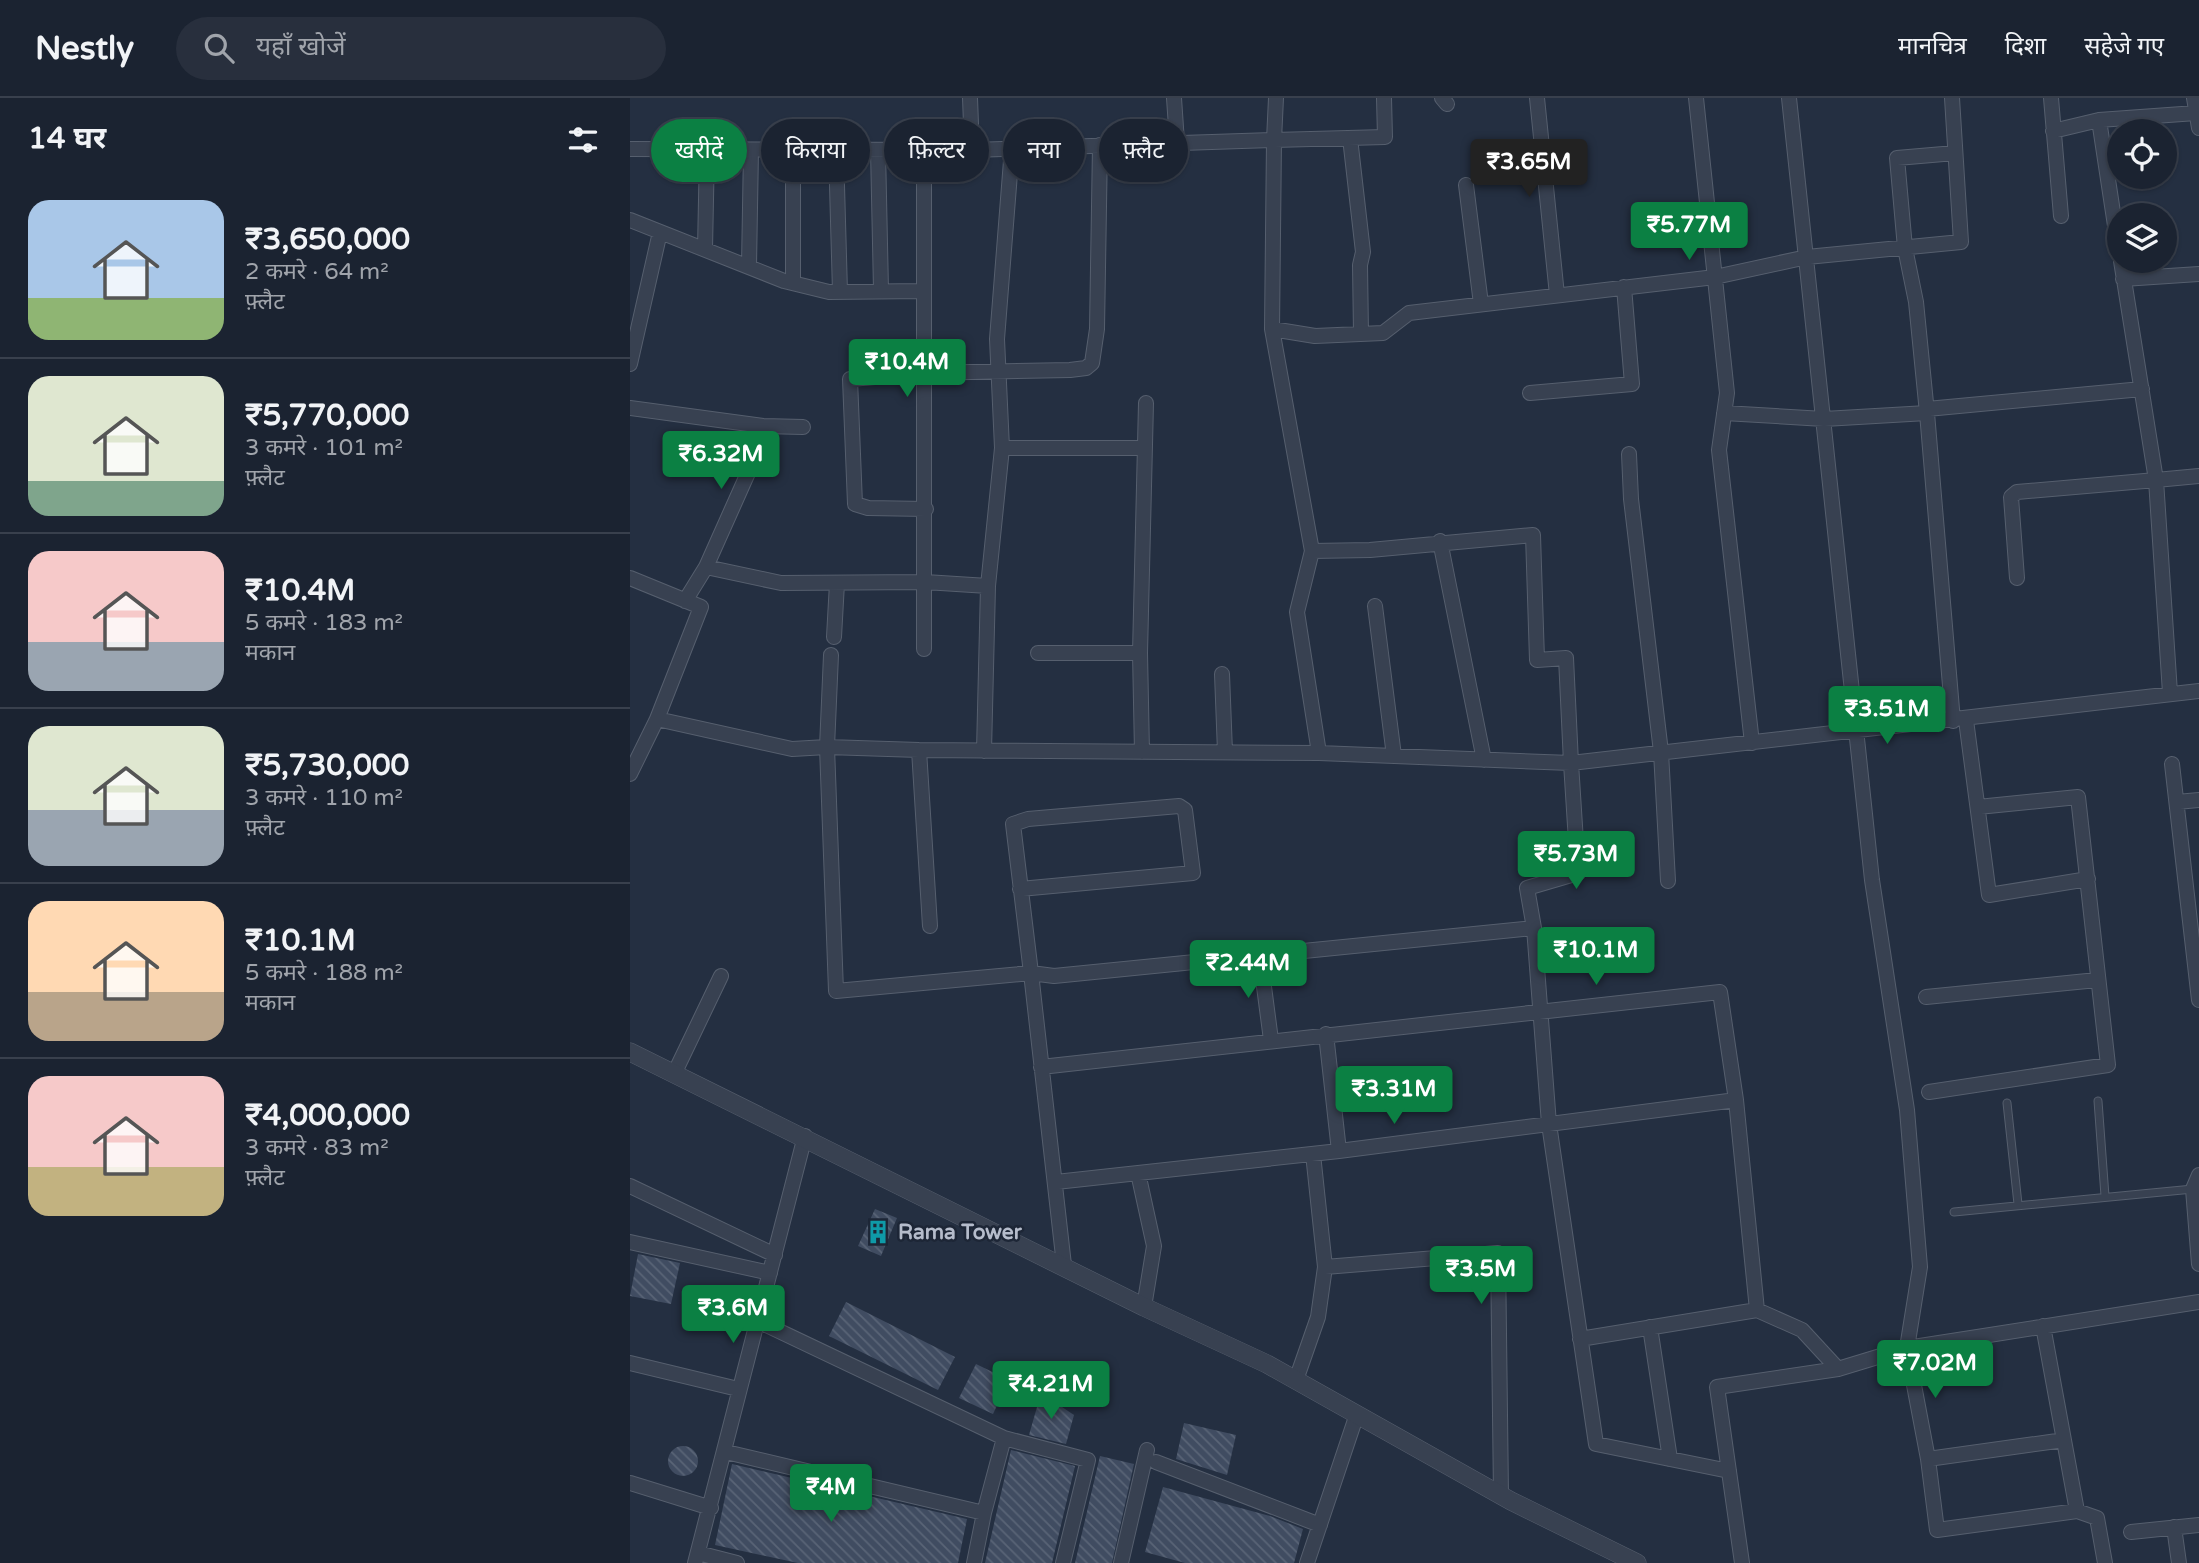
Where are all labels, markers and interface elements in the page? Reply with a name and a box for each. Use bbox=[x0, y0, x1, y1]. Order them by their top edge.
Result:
search box bbox=[176, 17, 666, 80]
text: Nestly bbox=[35, 29, 134, 68]
icon: search bbox=[200, 29, 238, 67]
text: यहाँ खोजें bbox=[256, 31, 346, 62]
text: मानचित्र bbox=[1898, 32, 1967, 61]
text: दिशा bbox=[2005, 32, 2046, 61]
text: सहेजे गए bbox=[2084, 32, 2164, 61]
chip: खरीदें bbox=[651, 119, 747, 182]
chip: किराया bbox=[761, 119, 870, 182]
chip: फ़िल्टर bbox=[884, 119, 989, 182]
chip: नया bbox=[1003, 119, 1085, 182]
chip: फ़्लैट bbox=[1099, 119, 1188, 182]
map controls bbox=[2107, 119, 2177, 273]
button: locate bbox=[2107, 119, 2177, 189]
text: 14 घर bbox=[28, 120, 106, 157]
icon: filters bbox=[564, 121, 602, 159]
pin: ₹3.65M bbox=[1472, 140, 1586, 199]
text: ₹3.65M bbox=[1487, 148, 1572, 176]
pin: ₹5.77M bbox=[1632, 202, 1746, 262]
button: layers bbox=[2107, 203, 2177, 273]
text: ₹5.77M bbox=[1647, 211, 1731, 239]
text: ₹3,650,000 bbox=[245, 221, 410, 258]
icon: home bbox=[84, 228, 168, 312]
text: 2 कमरे · 64 m² bbox=[245, 258, 389, 286]
text: फ़्लैट bbox=[245, 288, 285, 316]
pin: ₹10.4M bbox=[850, 340, 964, 399]
text: ₹10.4M bbox=[865, 348, 949, 376]
text: ₹5,770,000 bbox=[245, 397, 409, 434]
icon: home bbox=[84, 404, 168, 488]
pin: ₹6.32M bbox=[664, 432, 778, 491]
text: 3 कमरे · 101 m² bbox=[245, 434, 403, 462]
text: ₹6.32M bbox=[679, 440, 764, 468]
text: फ़्लैट bbox=[245, 464, 285, 492]
text: ₹10.4M bbox=[245, 572, 355, 609]
icon: home bbox=[84, 579, 168, 663]
text: 5 कमरे · 183 m² bbox=[245, 609, 403, 637]
text: मकान bbox=[245, 639, 295, 667]
pin: ₹3.51M bbox=[1830, 686, 1944, 746]
text: ₹3.51M bbox=[1845, 695, 1930, 723]
text: ₹5,730,000 bbox=[245, 747, 409, 784]
icon: home bbox=[84, 754, 168, 838]
text: 3 कमरे · 110 m² bbox=[245, 784, 403, 812]
text: फ़्लैट bbox=[245, 814, 285, 842]
pin: ₹5.73M bbox=[1519, 832, 1633, 891]
text: ₹5.73M bbox=[1534, 840, 1618, 868]
text: ₹10.1M bbox=[245, 922, 356, 959]
pin: ₹10.1M bbox=[1539, 928, 1653, 987]
icon: home bbox=[84, 929, 168, 1013]
text: ₹10.1M bbox=[1554, 936, 1639, 964]
pin: ₹2.44M bbox=[1191, 940, 1305, 1000]
text: ₹2.44M bbox=[1206, 949, 1290, 977]
text: 5 कमरे · 188 m² bbox=[245, 959, 403, 987]
text: मकान bbox=[245, 989, 295, 1017]
pin: ₹3.31M bbox=[1337, 1066, 1451, 1126]
text: ₹3.31M bbox=[1352, 1075, 1437, 1103]
text: ₹4,000,000 bbox=[245, 1097, 410, 1134]
icon: home bbox=[84, 1104, 168, 1188]
text: 3 कमरे · 83 m² bbox=[245, 1134, 389, 1162]
text: फ़्लैट bbox=[245, 1164, 285, 1192]
building icon: Rama Tower bbox=[864, 1218, 892, 1246]
place label: Rama Tower bbox=[898, 1220, 1023, 1245]
pin: ₹3.5M bbox=[1432, 1246, 1530, 1306]
text: ₹3.5M bbox=[1446, 1255, 1516, 1283]
pin: ₹3.6M bbox=[684, 1286, 782, 1345]
text: ₹3.6M bbox=[698, 1294, 768, 1322]
pin: ₹7.02M bbox=[1878, 1340, 1992, 1400]
text: ₹7.02M bbox=[1893, 1349, 1977, 1377]
pin: ₹4.21M bbox=[994, 1362, 1108, 1421]
text: ₹4.21M bbox=[1009, 1370, 1094, 1398]
pin: ₹4M bbox=[797, 1464, 865, 1524]
text: ₹4M bbox=[806, 1473, 856, 1501]

